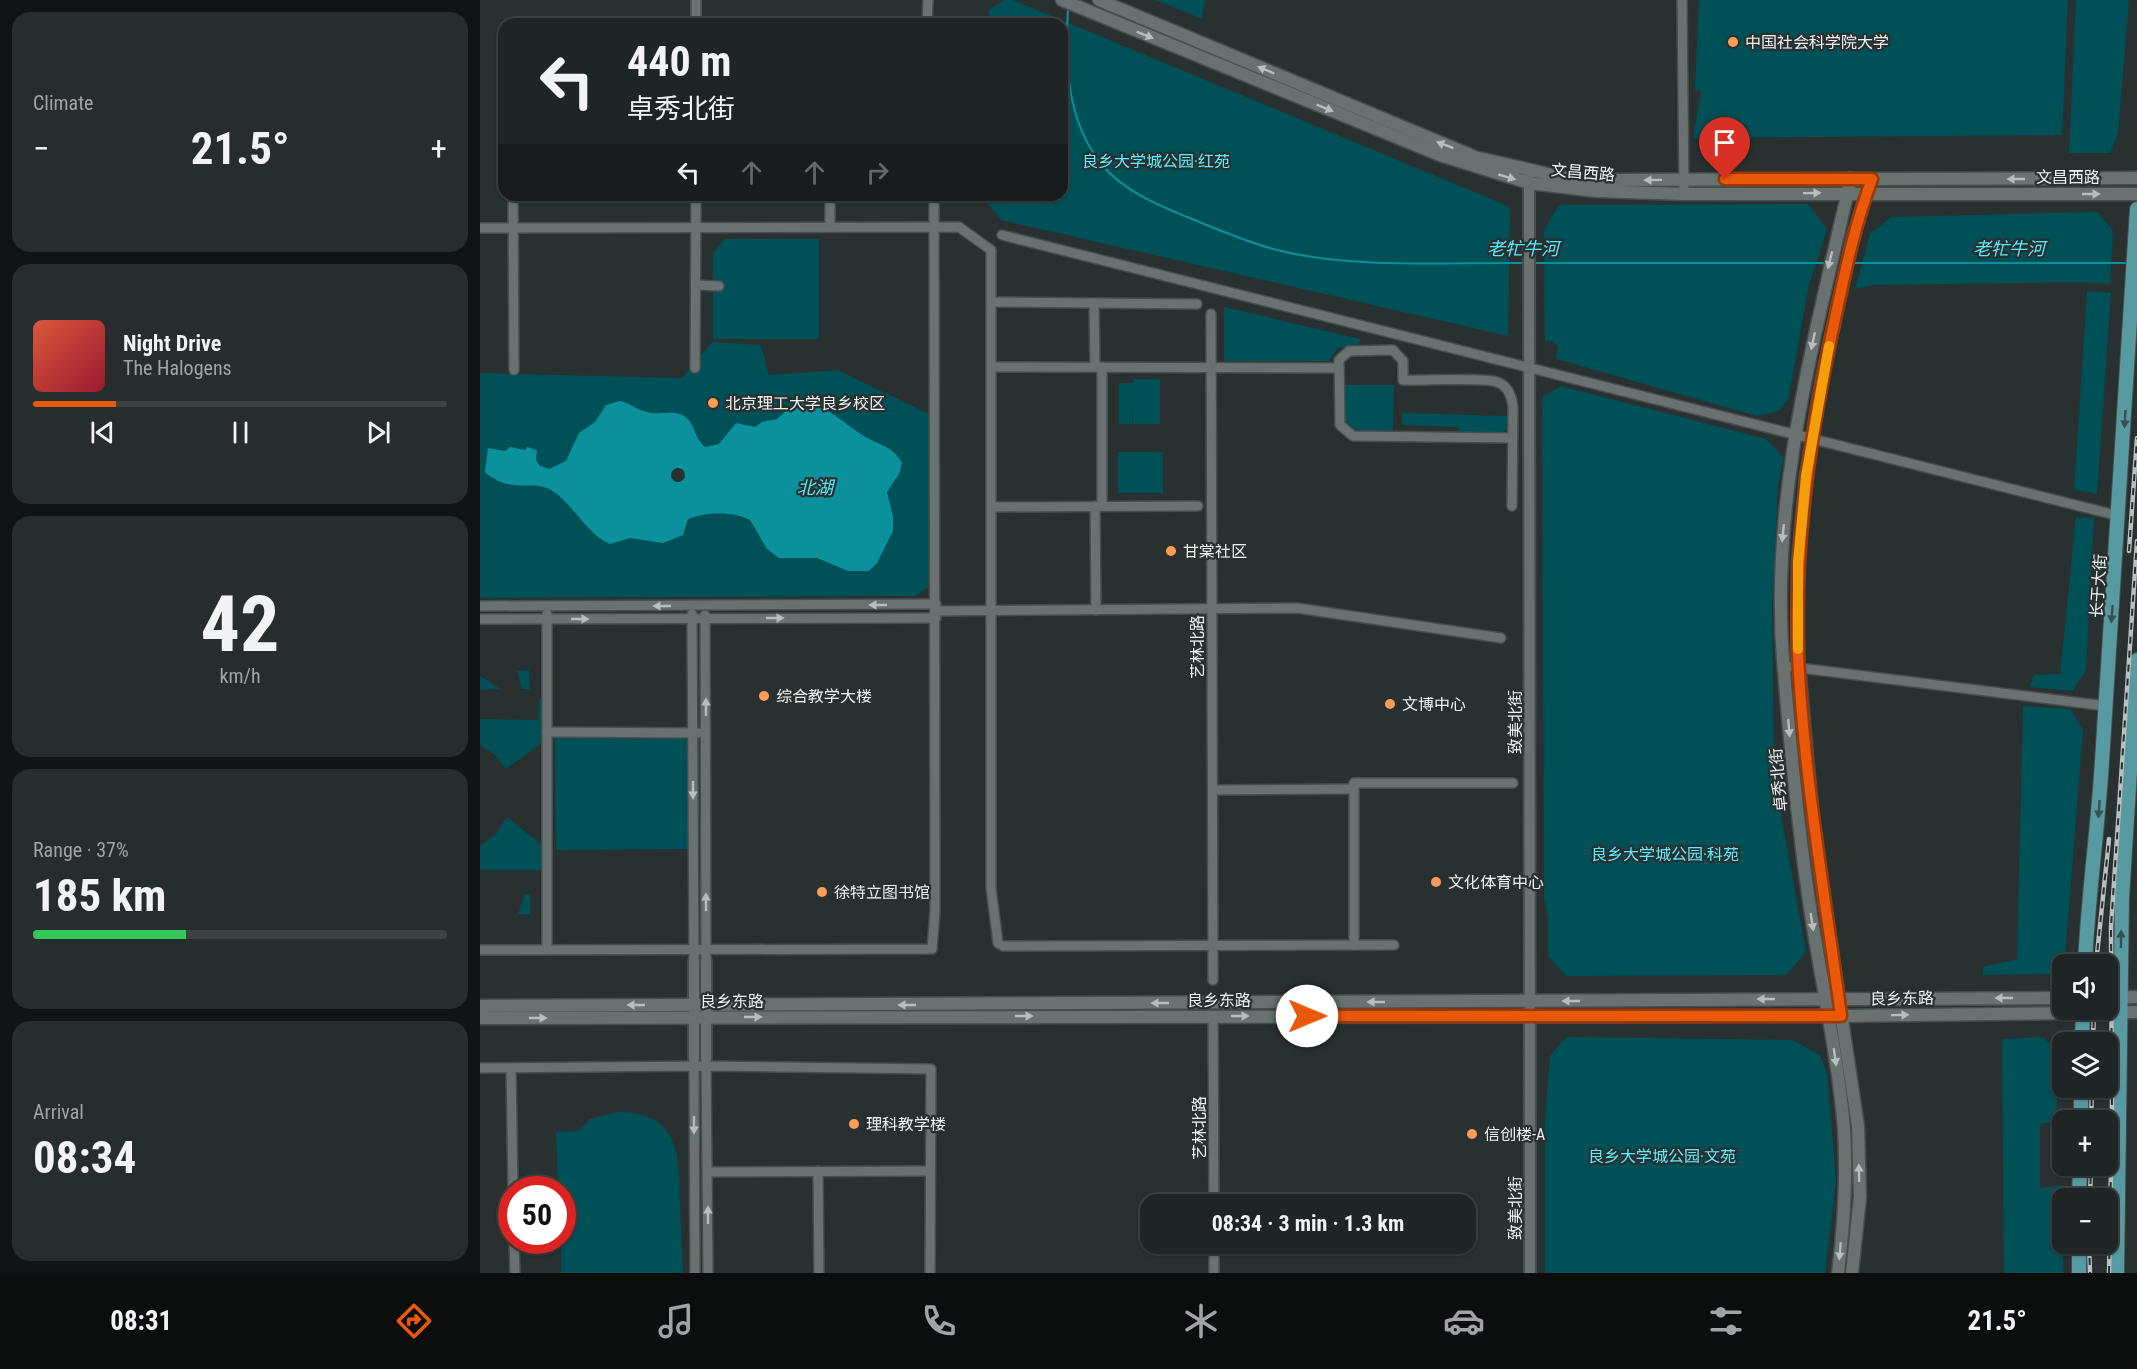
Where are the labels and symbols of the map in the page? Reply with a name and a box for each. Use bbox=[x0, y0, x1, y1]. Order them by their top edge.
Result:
one-way arrow bbox=[1136, 30, 1154, 40]
place label: 中国社会科学院大学 bbox=[1745, 33, 1889, 52]
marker: 中国社会科学院大学 bbox=[1726, 35, 1740, 49]
one-way arrow bbox=[1256, 65, 1274, 75]
one-way arrow bbox=[1316, 104, 1334, 113]
pin bbox=[1699, 117, 1750, 179]
one-way arrow bbox=[1436, 140, 1454, 150]
park label: 良乡大学城公园·红苑 bbox=[1082, 152, 1230, 171]
street label: 文昌西路 bbox=[1550, 160, 1616, 185]
street label: 文昌西路 bbox=[2036, 168, 2100, 187]
one-way arrow bbox=[1498, 173, 1517, 183]
one-way arrow bbox=[2006, 174, 2025, 184]
one-way arrow bbox=[1643, 175, 1662, 185]
one-way arrow bbox=[1802, 189, 1821, 198]
one-way arrow bbox=[2081, 189, 2100, 199]
water label: 老牤牛河 bbox=[1487, 238, 1562, 259]
water label: 老牤牛河 bbox=[1973, 238, 2048, 259]
one-way arrow bbox=[1825, 251, 1835, 269]
one-way arrow bbox=[1808, 332, 1817, 351]
place label: 北京理工大学良乡校区 bbox=[725, 394, 885, 413]
marker: 北京理工大学良乡校区 bbox=[706, 396, 720, 410]
one-way arrow bbox=[2120, 410, 2130, 429]
water label: 北湖 bbox=[797, 477, 836, 498]
one-way arrow bbox=[1778, 524, 1788, 543]
place label: 甘棠社区 bbox=[1183, 542, 1247, 561]
marker: 甘棠社区 bbox=[1164, 544, 1178, 558]
street label: 长于大街 bbox=[2087, 553, 2110, 619]
one-way arrow bbox=[868, 600, 887, 610]
one-way arrow bbox=[652, 601, 671, 611]
one-way arrow bbox=[2108, 605, 2117, 624]
one-way arrow bbox=[766, 613, 785, 623]
one-way arrow bbox=[571, 614, 590, 624]
street label: 艺林北路 bbox=[1188, 615, 1207, 679]
place label: 综合教学大楼 bbox=[776, 687, 872, 706]
marker: 综合教学大楼 bbox=[757, 689, 771, 703]
street label: 致美北街 bbox=[1506, 690, 1525, 754]
place label: 文博中心 bbox=[1402, 695, 1466, 714]
marker: 文博中心 bbox=[1383, 697, 1397, 711]
one-way arrow bbox=[701, 698, 711, 717]
one-way arrow bbox=[1784, 718, 1794, 737]
street label: 卓秀北街 bbox=[1766, 747, 1791, 813]
one-way arrow bbox=[688, 781, 698, 800]
one-way arrow bbox=[2094, 799, 2104, 818]
park label: 良乡大学城公园·科苑 bbox=[1591, 845, 1739, 864]
place label: 文化体育中心 bbox=[1448, 873, 1544, 892]
marker: 文化体育中心 bbox=[1429, 875, 1443, 889]
place label: 徐特立图书馆 bbox=[834, 883, 930, 902]
marker: 徐特立图书馆 bbox=[815, 885, 829, 899]
one-way arrow bbox=[701, 893, 711, 912]
one-way arrow bbox=[1807, 912, 1816, 931]
one-way arrow bbox=[2117, 929, 2126, 948]
position arrow bbox=[1275, 984, 1339, 1048]
street label: 良乡东路 bbox=[1870, 988, 1934, 1009]
street label: 良乡东路 bbox=[1187, 991, 1251, 1010]
street label: 良乡东路 bbox=[700, 992, 764, 1011]
one-way arrow bbox=[1995, 993, 2014, 1003]
one-way arrow bbox=[1757, 995, 1776, 1004]
one-way arrow bbox=[1562, 996, 1581, 1006]
one-way arrow bbox=[1367, 997, 1386, 1007]
one-way arrow bbox=[1151, 998, 1170, 1008]
one-way arrow bbox=[626, 1000, 645, 1010]
one-way arrow bbox=[897, 1000, 916, 1010]
one-way arrow bbox=[1890, 1010, 1909, 1020]
one-way arrow bbox=[1014, 1011, 1033, 1021]
one-way arrow bbox=[1230, 1011, 1249, 1021]
one-way arrow bbox=[743, 1012, 762, 1022]
one-way arrow bbox=[529, 1013, 548, 1023]
one-way arrow bbox=[1830, 1047, 1839, 1066]
street label: 艺林北路 bbox=[1190, 1096, 1209, 1160]
place label: 理科教学楼 bbox=[866, 1115, 946, 1134]
one-way arrow bbox=[689, 1116, 699, 1135]
marker: 理科教学楼 bbox=[847, 1117, 861, 1131]
place label: 信创楼-A bbox=[1484, 1125, 1545, 1144]
marker: 信创楼-A bbox=[1465, 1127, 1479, 1141]
park label: 良乡大学城公园·文苑 bbox=[1588, 1147, 1736, 1166]
one-way arrow bbox=[1855, 1163, 1864, 1182]
speed limit sign: 50 bbox=[498, 1176, 576, 1254]
street label: 致美北街 bbox=[1506, 1176, 1525, 1240]
one-way arrow bbox=[703, 1205, 713, 1224]
one-way arrow bbox=[1836, 1241, 1845, 1260]

